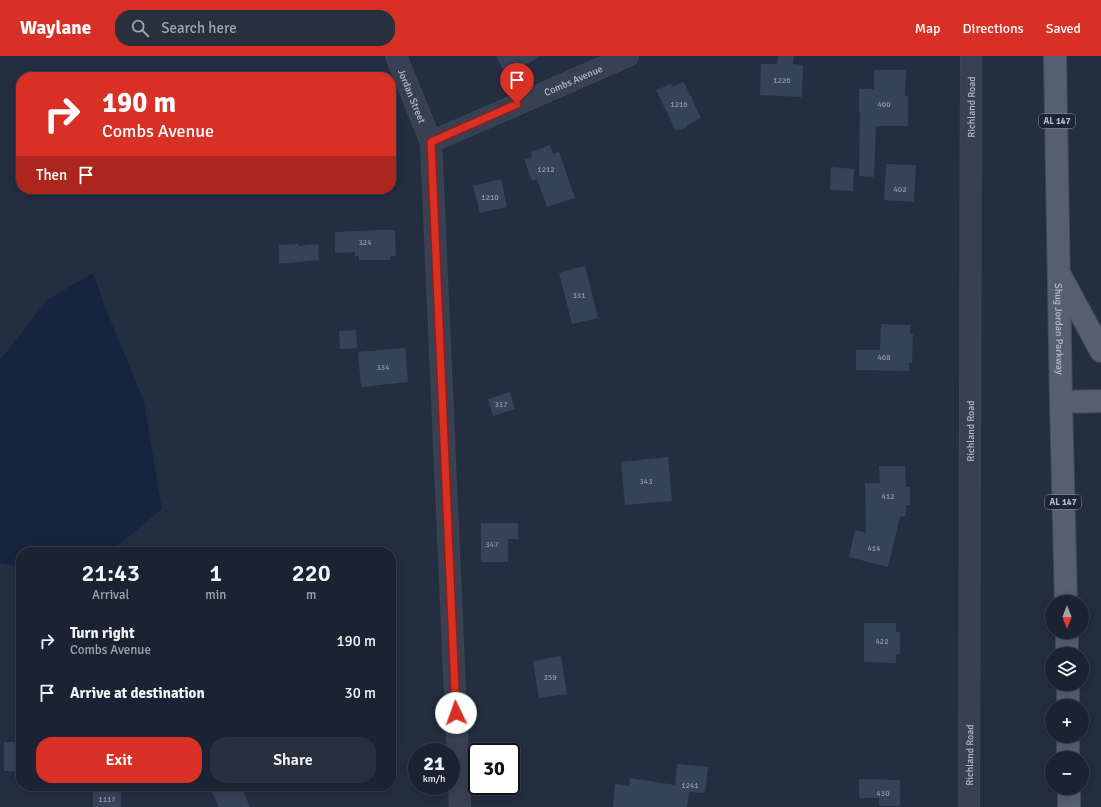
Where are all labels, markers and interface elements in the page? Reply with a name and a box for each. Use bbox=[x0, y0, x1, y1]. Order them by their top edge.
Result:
search box bbox=[115, 10, 395, 46]
text: Waylane bbox=[20, 16, 91, 40]
icon: search bbox=[129, 17, 151, 39]
text: Search here bbox=[161, 19, 237, 37]
text: Map bbox=[915, 20, 941, 37]
text: Directions bbox=[963, 20, 1024, 37]
text: Saved bbox=[1046, 20, 1081, 37]
pin bbox=[500, 63, 534, 104]
street label: Combs Avenue bbox=[542, 63, 604, 99]
street label: Jordan Street bbox=[395, 67, 428, 126]
icon: arrive bbox=[506, 69, 528, 91]
house number: 1226 bbox=[773, 75, 791, 85]
street label: Richland Road bbox=[966, 76, 978, 138]
text: 190 m bbox=[102, 86, 176, 120]
icon: right bbox=[36, 88, 88, 140]
house number: 1216 bbox=[670, 99, 688, 109]
house number: 400 bbox=[878, 99, 890, 109]
road number: AL 147 bbox=[1039, 114, 1075, 128]
text: Combs Avenue bbox=[102, 120, 214, 142]
icon: arrive bbox=[75, 164, 97, 186]
house number: 1212 bbox=[537, 164, 555, 174]
text: Then bbox=[36, 166, 67, 184]
house number: 402 bbox=[894, 184, 906, 194]
house number: 1210 bbox=[481, 192, 499, 202]
house number: 324 bbox=[359, 237, 372, 247]
street label: Shug Jordan Parkway bbox=[1052, 283, 1066, 375]
house number: 331 bbox=[573, 290, 585, 300]
house number: 408 bbox=[878, 352, 890, 362]
house number: 334 bbox=[377, 362, 390, 372]
house number: 337 bbox=[495, 399, 507, 409]
street label: Richland Road bbox=[965, 400, 977, 462]
house number: 343 bbox=[640, 476, 652, 486]
house number: 412 bbox=[882, 491, 894, 501]
road number: AL 147 bbox=[1045, 495, 1081, 509]
house number: 347 bbox=[486, 539, 498, 549]
house number: 414 bbox=[868, 543, 881, 553]
text: 21:43 bbox=[81, 558, 140, 588]
text: 1 bbox=[209, 558, 222, 588]
text: 220 bbox=[292, 558, 331, 588]
text: Arrival bbox=[92, 587, 129, 603]
text: min bbox=[205, 587, 226, 603]
text: m bbox=[306, 587, 316, 603]
north arrow bbox=[1045, 595, 1089, 639]
map controls bbox=[1045, 595, 1089, 795]
text: Turn right bbox=[70, 624, 135, 642]
icon: right bbox=[36, 630, 58, 652]
text: 190 m bbox=[336, 632, 376, 650]
house number: 422 bbox=[876, 636, 888, 646]
text: Combs Avenue bbox=[70, 642, 151, 658]
button: layers bbox=[1045, 647, 1089, 691]
house number: 359 bbox=[544, 672, 556, 682]
icon: arrive bbox=[36, 682, 58, 704]
text: Arrive at destination bbox=[70, 684, 205, 702]
text: 30 m bbox=[345, 684, 376, 702]
position arrow bbox=[435, 692, 477, 734]
button: + bbox=[1045, 699, 1089, 743]
street label: Richland Road bbox=[964, 724, 976, 786]
button: Exit bbox=[36, 737, 202, 783]
button: Share bbox=[210, 737, 376, 783]
speed limit sign: 30 bbox=[468, 743, 520, 795]
text: 21 bbox=[423, 751, 445, 776]
button: − bbox=[1045, 751, 1089, 795]
text: km/h bbox=[423, 773, 445, 785]
house number: 1241 bbox=[681, 780, 699, 790]
house number: 430 bbox=[877, 788, 889, 798]
house number: 1117 bbox=[98, 794, 116, 804]

